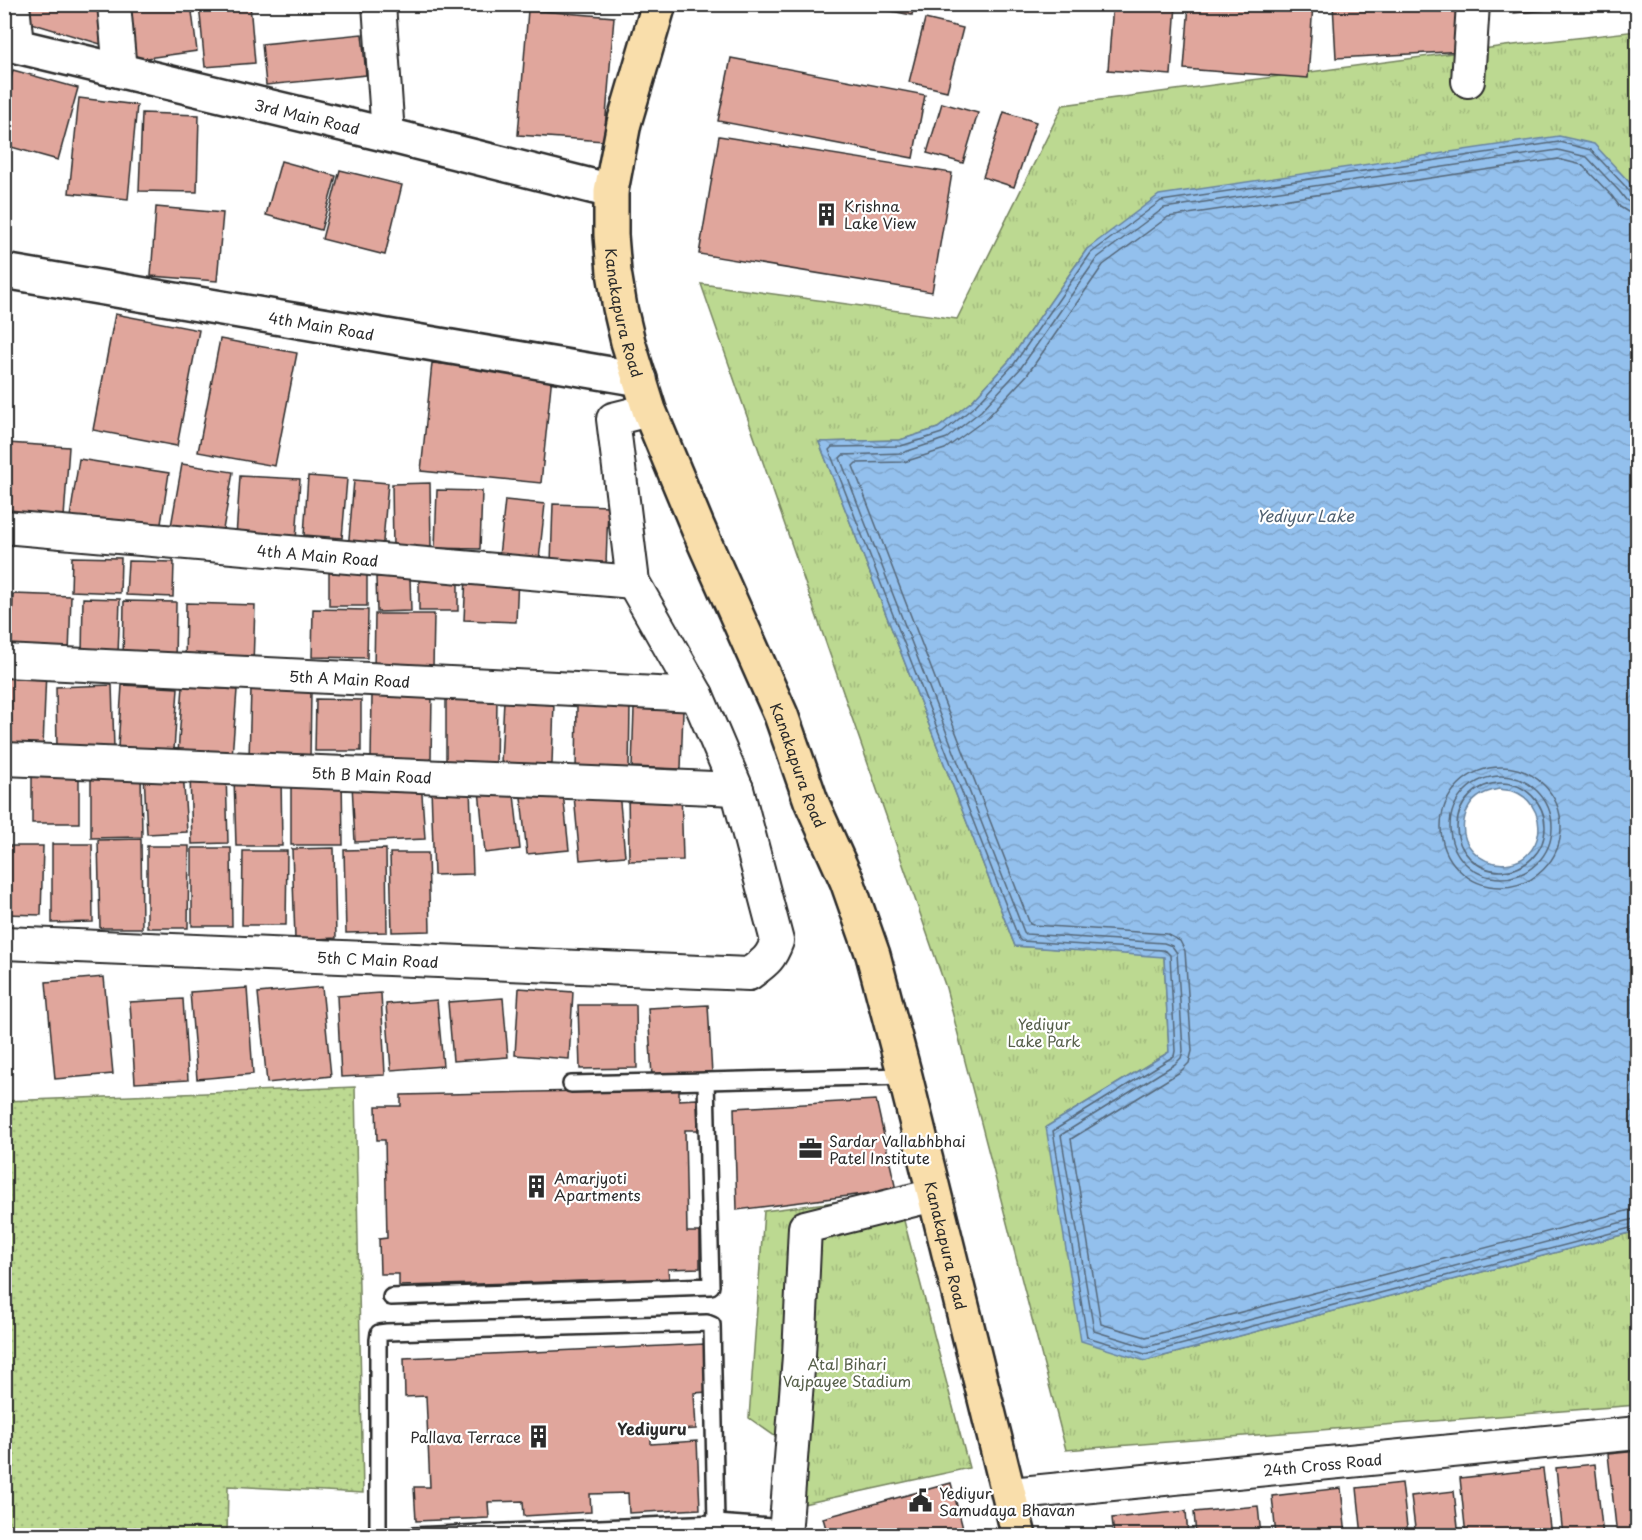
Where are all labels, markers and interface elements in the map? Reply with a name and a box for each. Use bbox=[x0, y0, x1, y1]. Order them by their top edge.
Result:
street label: 3rd Main Road bbox=[253, 92, 362, 139]
place label: Krishna Lake View bbox=[844, 194, 917, 234]
building icon: Krishna Lake View bbox=[813, 201, 839, 227]
street label: Kanakapura Road bbox=[601, 247, 650, 380]
street label: 4th Main Road bbox=[267, 305, 376, 345]
water label: Yediyur Lake bbox=[1256, 503, 1355, 527]
street label: 4th A Main Road bbox=[256, 538, 379, 571]
street label: 5th A Main Road bbox=[288, 663, 411, 692]
street label: Kanakapura Road bbox=[765, 698, 833, 831]
street label: 5th B Main Road bbox=[311, 760, 432, 788]
street label: 5th C Main Road bbox=[316, 945, 439, 973]
park label: Yediyur Lake Park bbox=[1007, 1012, 1081, 1052]
place label: Sardar Vallabhbhai Patel Institute bbox=[829, 1129, 966, 1169]
office icon: Sardar Vallabhbhai Patel Institute bbox=[798, 1136, 824, 1162]
place label: Amarjyoti Apartments bbox=[554, 1166, 641, 1206]
building icon: Amarjyoti Apartments bbox=[523, 1173, 549, 1199]
street label: Kanakapura Road bbox=[920, 1179, 974, 1312]
park label: Atal Bihari Vajpayee Stadium bbox=[783, 1352, 911, 1392]
district label: Yediyuru bbox=[617, 1416, 687, 1440]
building icon: Pallava Terrace bbox=[526, 1423, 552, 1449]
place label: Pallava Terrace bbox=[410, 1425, 521, 1448]
street label: 24th Cross Road bbox=[1262, 1446, 1383, 1481]
place label: Yediyur Samudaya Bhavan bbox=[939, 1481, 1075, 1521]
public building icon: Yediyur Samudaya Bhavan bbox=[908, 1488, 934, 1514]

